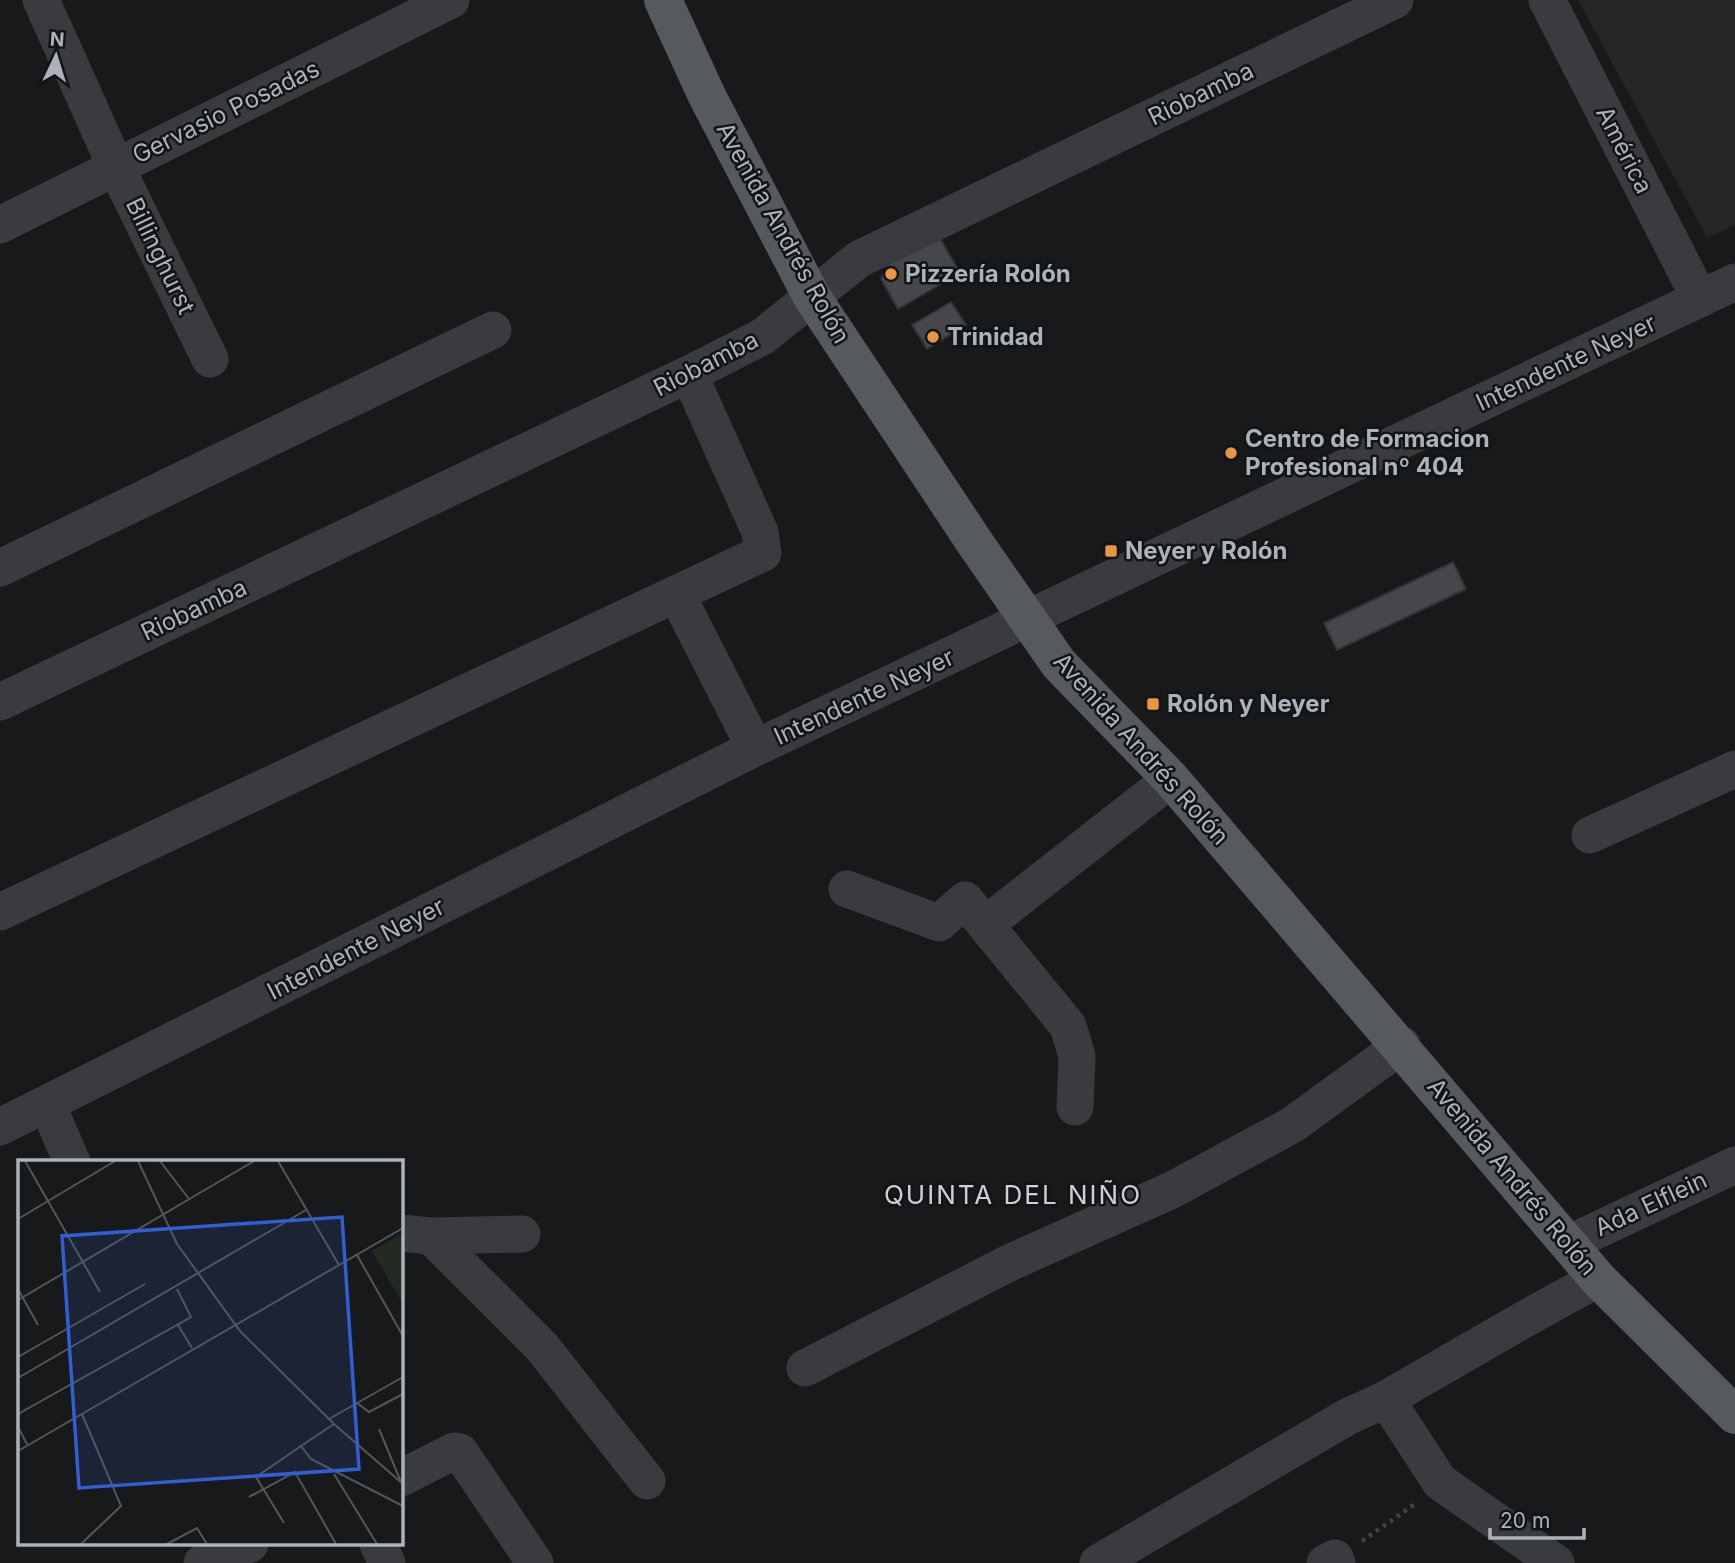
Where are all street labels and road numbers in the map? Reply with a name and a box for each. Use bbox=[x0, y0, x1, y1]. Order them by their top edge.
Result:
street label: Gervasio Posadas bbox=[128, 54, 324, 169]
street label: Riobamba bbox=[1143, 56, 1258, 131]
street label: América bbox=[1590, 101, 1659, 198]
street label: Avenida Andrés Rolón bbox=[711, 117, 856, 348]
street label: Billinghurst bbox=[120, 193, 201, 319]
street label: Intendente Neyer bbox=[1471, 308, 1660, 417]
street label: Riobamba bbox=[649, 325, 763, 402]
street label: Riobamba bbox=[136, 572, 251, 647]
street label: Intendente Neyer bbox=[769, 642, 958, 751]
street label: Avenida Andrés Rolón bbox=[1048, 647, 1235, 851]
street label: Intendente Neyer bbox=[262, 891, 449, 1006]
street label: Avenida Andrés Rolón bbox=[1422, 1072, 1603, 1281]
street label: Ada Elflein bbox=[1590, 1165, 1711, 1242]

